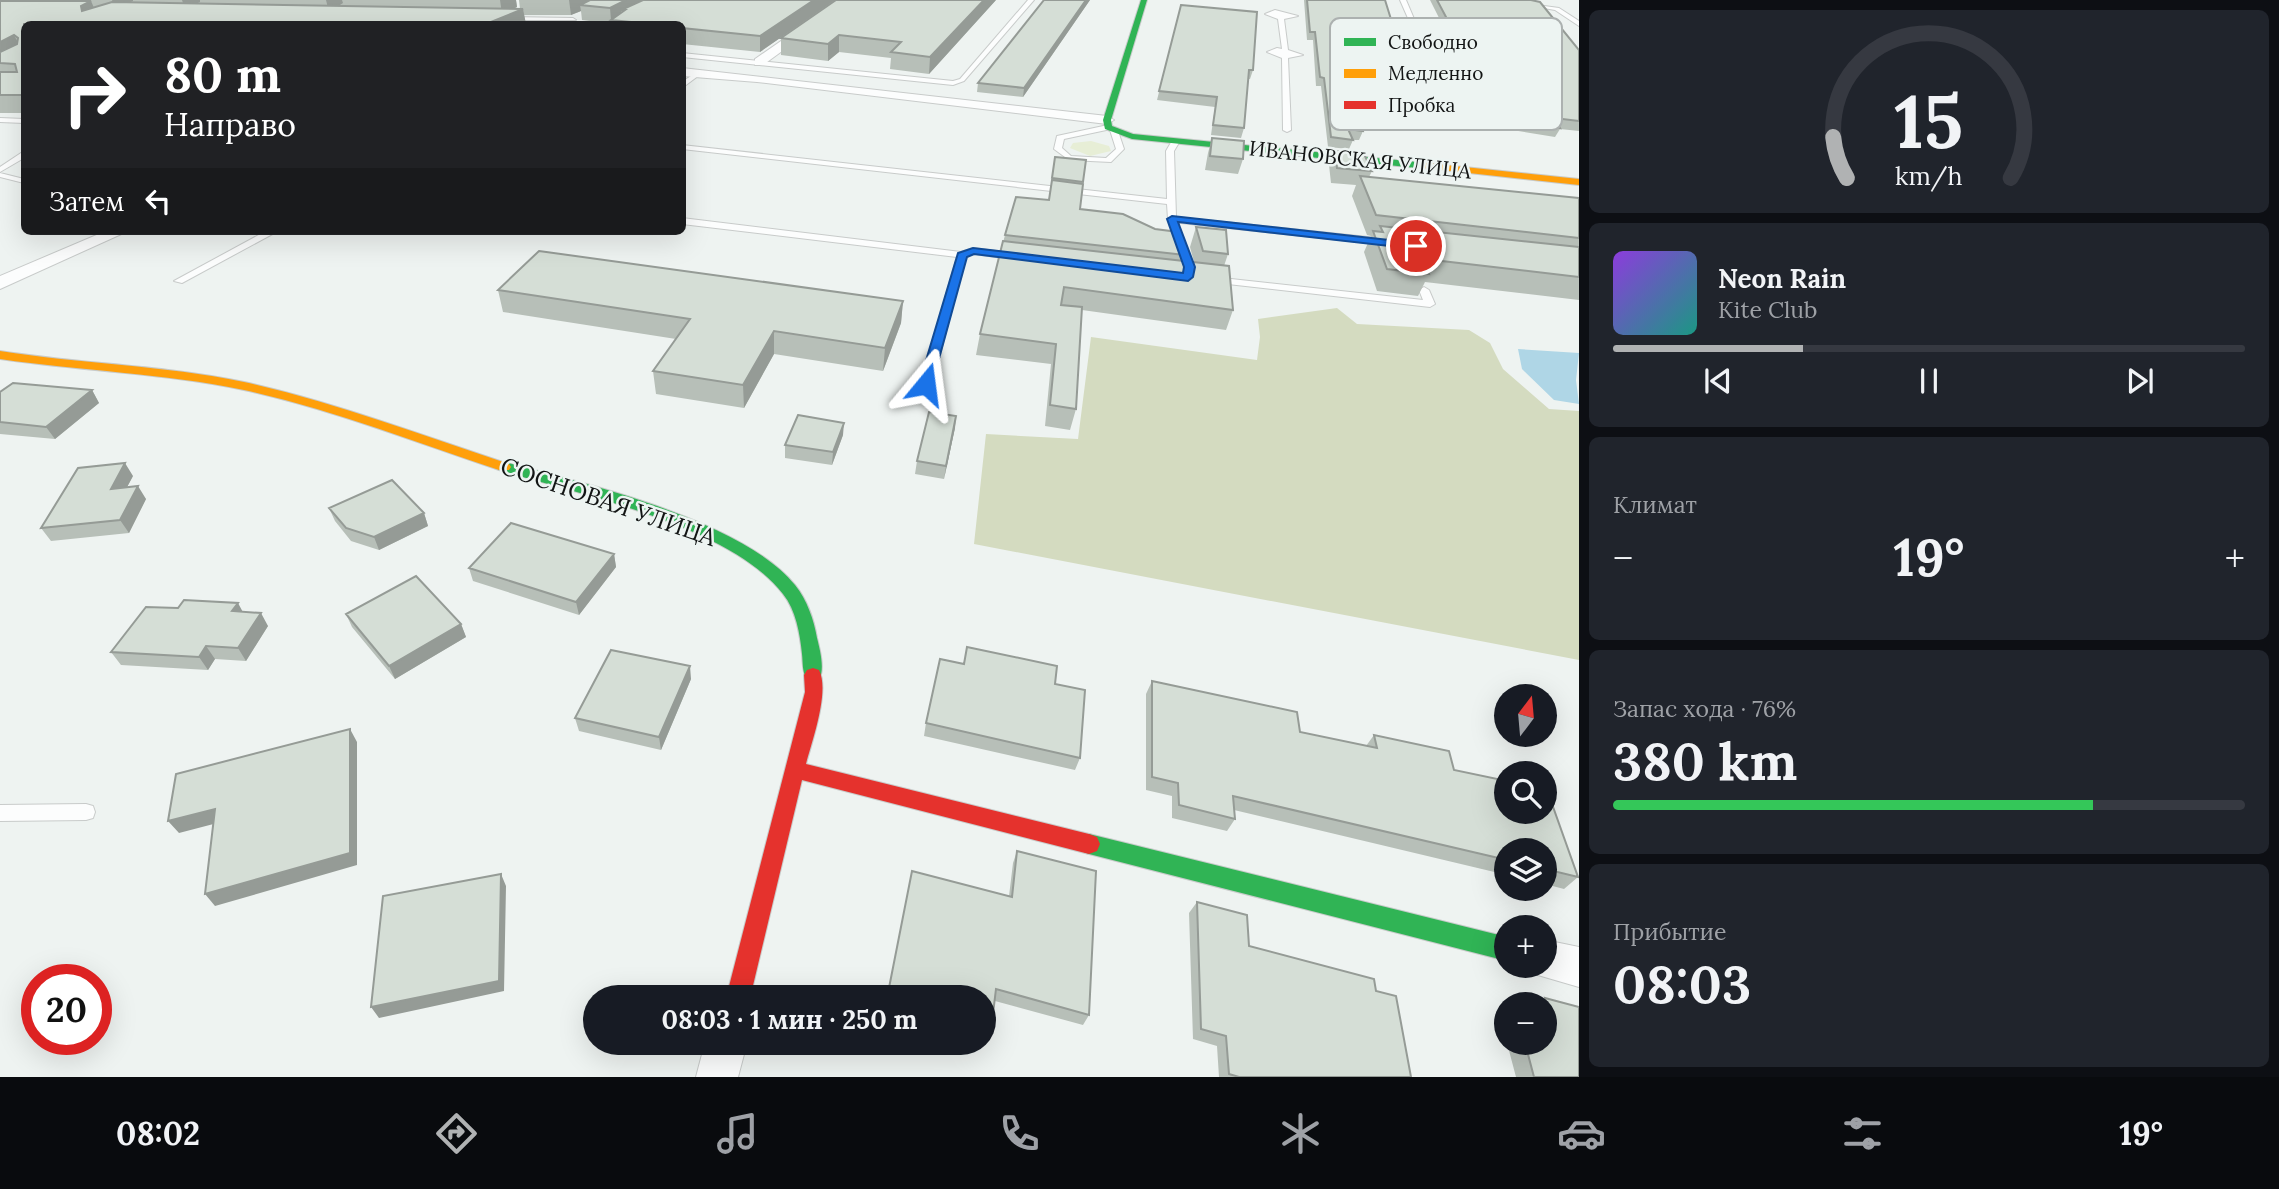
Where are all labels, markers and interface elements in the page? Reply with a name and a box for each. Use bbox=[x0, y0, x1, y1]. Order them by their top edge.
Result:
legend bbox=[1330, 18, 1562, 130]
text: Свободно bbox=[1388, 30, 1478, 54]
text: 80 m bbox=[164, 43, 281, 105]
icon: right bbox=[49, 49, 140, 140]
text: Медленно bbox=[1388, 61, 1483, 85]
text: 15 bbox=[1895, 75, 1963, 168]
text: Пробка bbox=[1388, 93, 1455, 117]
text: Направо bbox=[164, 104, 296, 145]
street label: ИВАНОВСКАЯ УЛИЦА bbox=[1248, 134, 1473, 185]
text: km/h bbox=[1895, 160, 1963, 192]
icon: left bbox=[139, 182, 177, 220]
text: Затем bbox=[49, 185, 125, 218]
pin bbox=[1386, 216, 1446, 276]
icon: arrive bbox=[1397, 227, 1435, 265]
text: Neon Rain bbox=[1718, 262, 1846, 295]
text: Kite Club bbox=[1718, 295, 1817, 324]
position arrow bbox=[889, 347, 963, 421]
icon: previous bbox=[1699, 362, 1737, 400]
icon: pause bbox=[1910, 362, 1948, 400]
icon: next bbox=[2121, 362, 2159, 400]
street label: СОСНОВАЯ УЛИЦА bbox=[496, 450, 721, 553]
text: Климат bbox=[1613, 490, 1697, 519]
text: 19° bbox=[1894, 524, 1964, 590]
text: − bbox=[1613, 534, 1633, 582]
text: + bbox=[2225, 534, 2245, 582]
north arrow bbox=[1494, 684, 1558, 747]
map controls bbox=[1494, 684, 1557, 1055]
text: Запас хода · 76% bbox=[1613, 694, 1796, 723]
text: 380 km bbox=[1613, 728, 1797, 794]
button: search bbox=[1494, 761, 1557, 824]
button: layers bbox=[1494, 838, 1557, 901]
button: + bbox=[1494, 915, 1557, 978]
text: Прибытие bbox=[1613, 917, 1727, 946]
text: 08:03 bbox=[1613, 951, 1751, 1017]
speed limit sign: 20 bbox=[21, 964, 112, 1055]
button: − bbox=[1494, 992, 1557, 1055]
text: 08:03 · 1 мин · 250 m bbox=[662, 1003, 917, 1036]
icon: directions bbox=[432, 1109, 481, 1158]
icon: music bbox=[713, 1109, 762, 1158]
icon: phone bbox=[995, 1109, 1044, 1158]
icon: climate bbox=[1276, 1109, 1325, 1158]
icon: car bbox=[1557, 1109, 1606, 1158]
icon: filters bbox=[1838, 1109, 1887, 1158]
text: 08:02 bbox=[116, 1113, 200, 1154]
text: 19° bbox=[2119, 1113, 2163, 1154]

